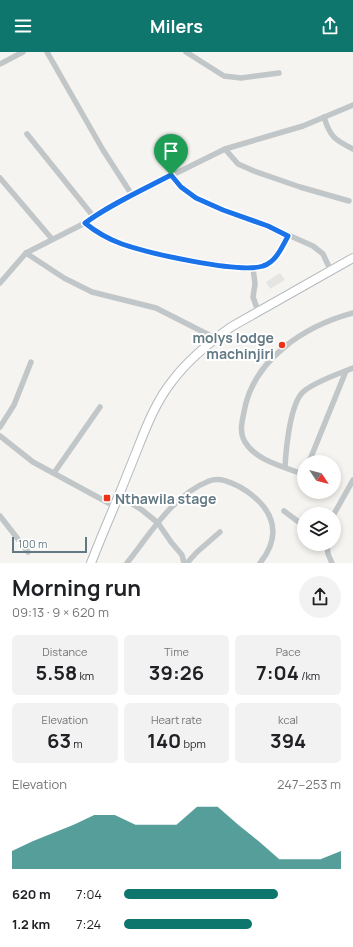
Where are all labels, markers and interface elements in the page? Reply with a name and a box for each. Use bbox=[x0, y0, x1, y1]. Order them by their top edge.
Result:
text: Milers bbox=[150, 14, 203, 38]
icon: menu bbox=[12, 15, 34, 37]
icon: share bbox=[319, 15, 341, 37]
pin bbox=[154, 134, 188, 175]
icon: arrive bbox=[160, 140, 182, 162]
place label: molys lodge machinjiri bbox=[192, 328, 274, 363]
marker: molys lodge machinjiri bbox=[277, 340, 287, 350]
north arrow bbox=[297, 455, 341, 499]
map controls bbox=[297, 455, 341, 551]
place label: Nthawila stage bbox=[115, 489, 216, 508]
marker: Nthawila stage bbox=[102, 493, 112, 503]
button: layers bbox=[297, 507, 341, 551]
scale bar bbox=[12, 535, 87, 554]
text: 100 m bbox=[18, 536, 47, 551]
text: Morning run bbox=[12, 573, 141, 603]
button: share bbox=[299, 576, 341, 618]
text: 09:13 · 9 × 620 m bbox=[12, 603, 109, 621]
text: Distance bbox=[42, 644, 87, 659]
text: Time bbox=[164, 644, 189, 659]
text: Pace bbox=[276, 644, 301, 659]
text: 5.58 bbox=[35, 659, 77, 686]
text: 39:26 bbox=[149, 659, 204, 686]
text: 7:04 bbox=[256, 659, 299, 686]
text: km bbox=[77, 668, 94, 683]
text: /km bbox=[299, 668, 320, 683]
text: Elevation bbox=[42, 712, 88, 727]
text: Heart rate bbox=[151, 712, 202, 727]
text: kcal bbox=[278, 712, 298, 727]
text: 63 bbox=[47, 727, 71, 754]
text: 140 bbox=[147, 727, 181, 754]
text: 394 bbox=[270, 727, 306, 754]
text: m bbox=[71, 736, 83, 751]
text: bpm bbox=[181, 736, 206, 751]
text: Elevation bbox=[12, 775, 67, 793]
text: 247–253 m bbox=[277, 775, 341, 793]
text: 620 m bbox=[12, 885, 51, 903]
text: 7:04 bbox=[76, 885, 102, 903]
text: 1.2 km bbox=[12, 915, 50, 933]
text: 7:24 bbox=[76, 915, 101, 933]

